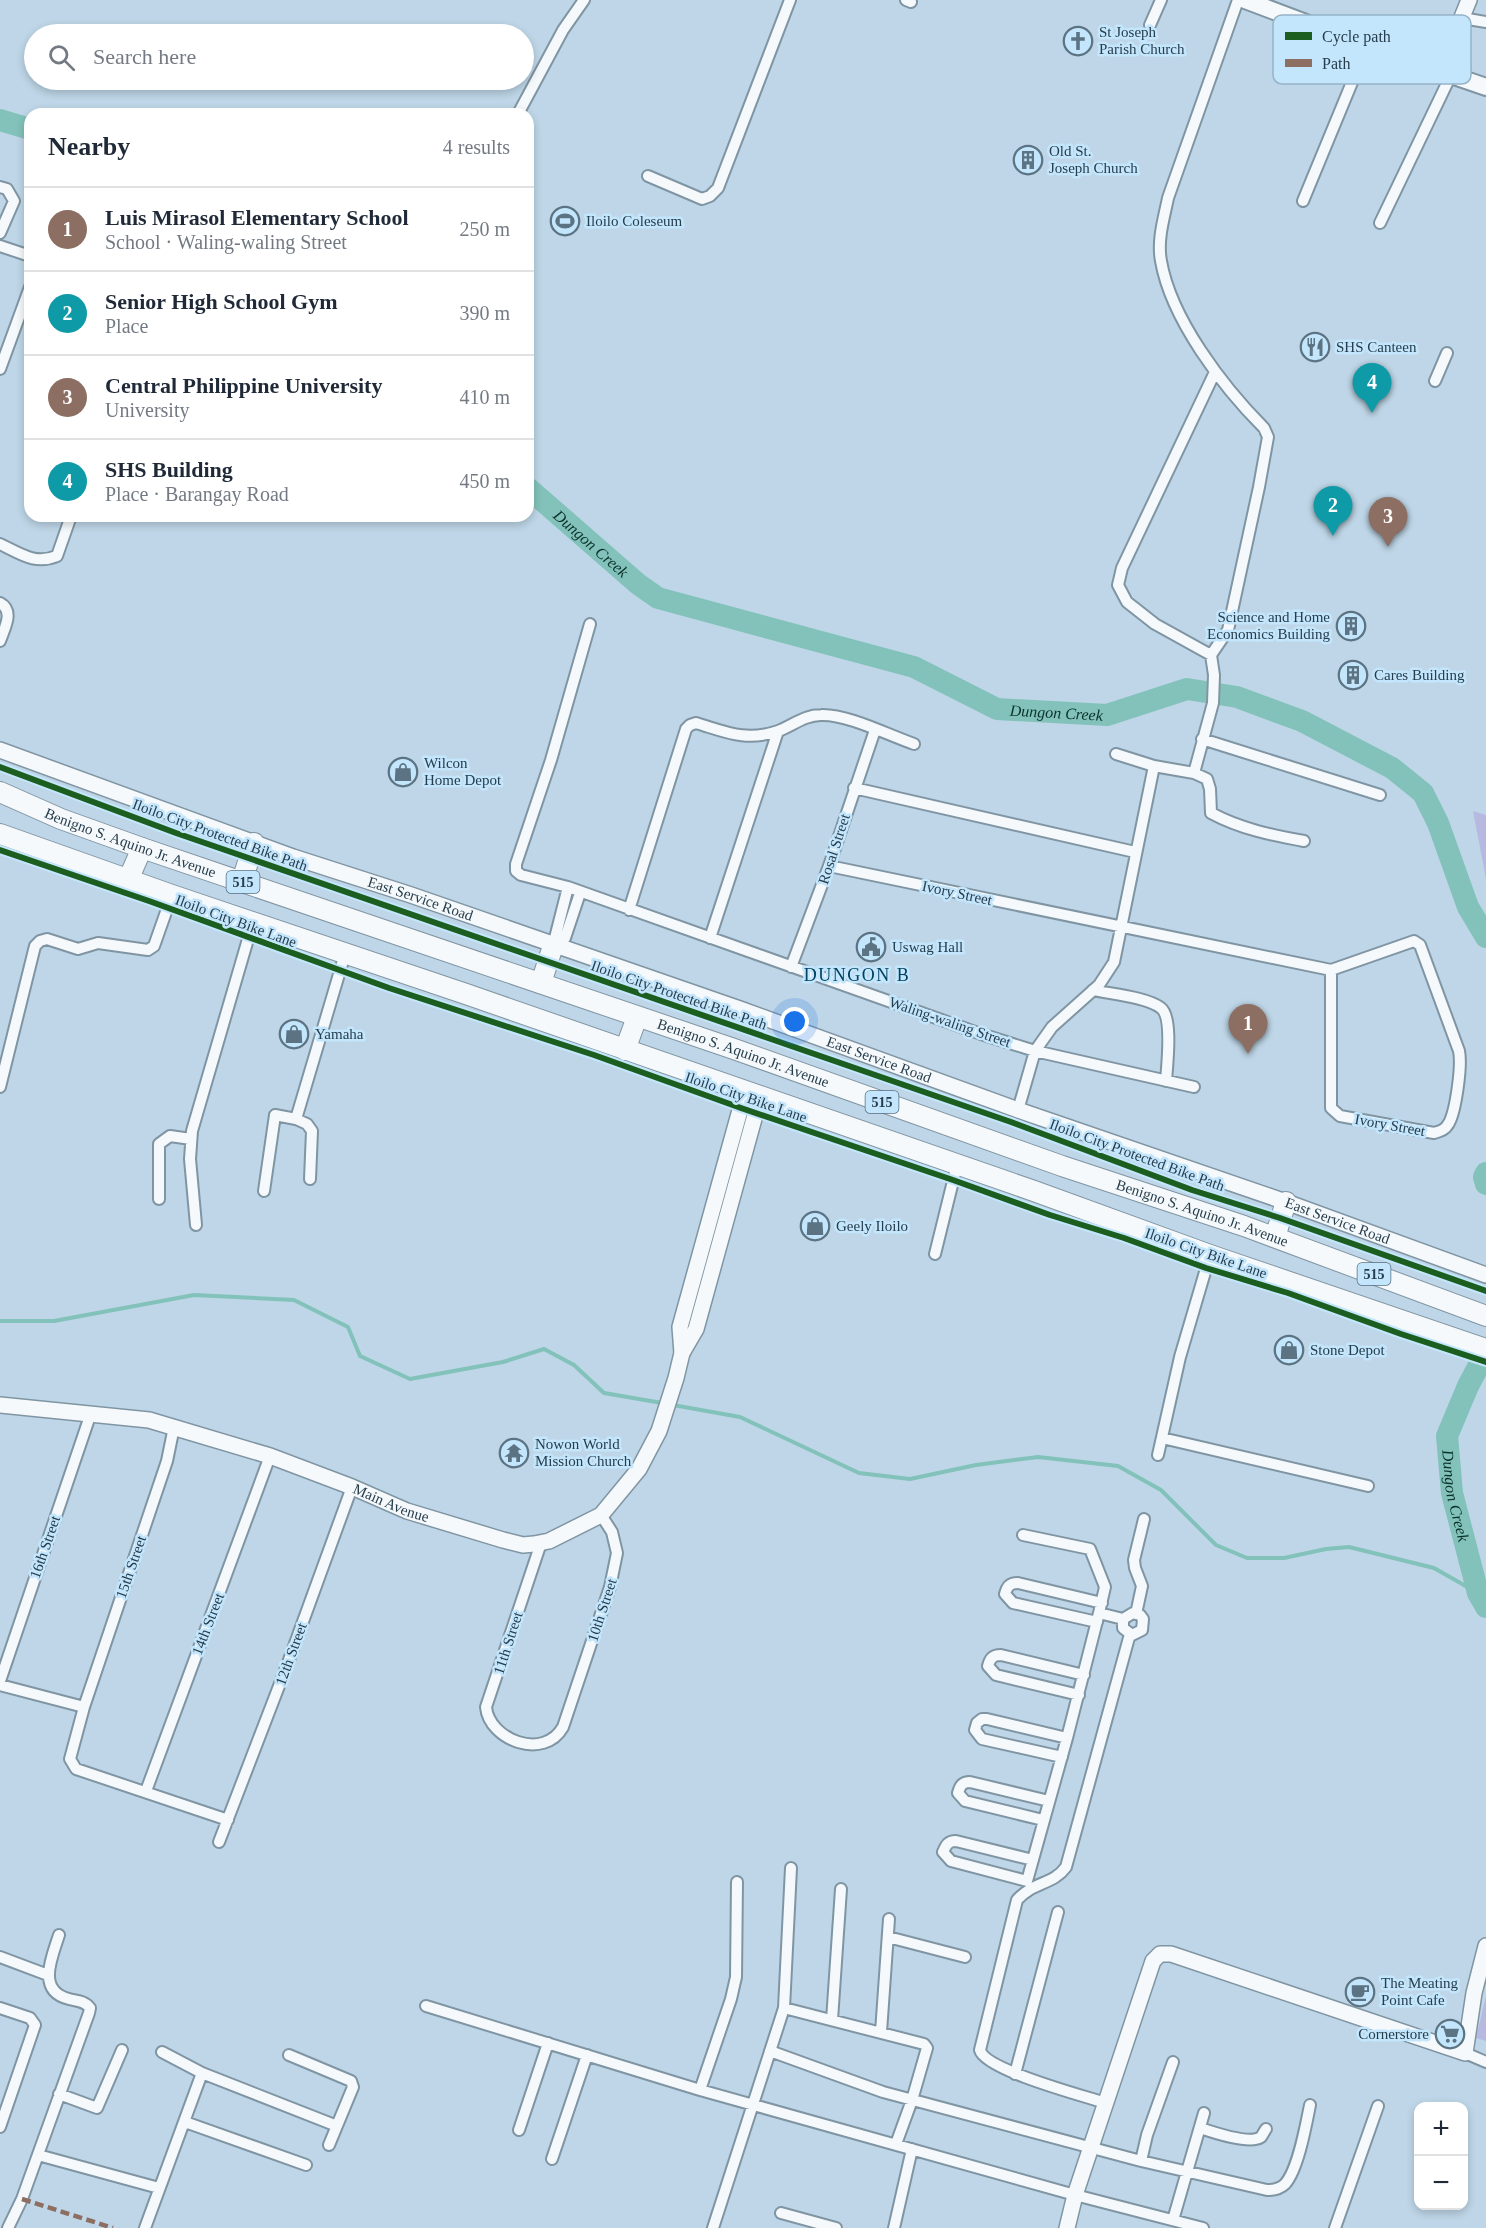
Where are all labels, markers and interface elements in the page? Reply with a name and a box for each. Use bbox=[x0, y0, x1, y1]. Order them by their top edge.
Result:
legend bbox=[1273, 15, 1471, 84]
search box bbox=[24, 24, 534, 90]
place label: St Joseph Parish Church bbox=[1099, 24, 1185, 57]
church icon: St Joseph Parish Church bbox=[1062, 25, 1094, 57]
text: Cycle path bbox=[1322, 28, 1391, 46]
icon: search bbox=[45, 41, 78, 74]
text: Search here bbox=[93, 44, 196, 69]
text: Path bbox=[1322, 55, 1350, 72]
text: Nearby bbox=[48, 132, 130, 161]
text: 4 results bbox=[443, 136, 510, 158]
place label: Old St. Joseph Church bbox=[1049, 143, 1138, 176]
building icon: Old St. Joseph Church bbox=[1012, 144, 1044, 176]
text: Luis Mirasol Elementary School bbox=[105, 205, 409, 230]
sports icon: Iloilo Coleseum bbox=[549, 205, 581, 237]
place label: Iloilo Coleseum bbox=[586, 213, 683, 229]
text: 1 bbox=[63, 218, 73, 240]
text: 250 m bbox=[459, 218, 510, 240]
text: School · Waling-waling Street bbox=[105, 231, 347, 253]
text: Senior High School Gym bbox=[105, 289, 337, 314]
text: 2 bbox=[63, 302, 73, 324]
text: 390 m bbox=[459, 302, 510, 324]
text: Place bbox=[105, 315, 148, 337]
restaurant icon: SHS Canteen bbox=[1299, 331, 1331, 363]
place label: SHS Canteen bbox=[1336, 339, 1417, 355]
pin: 4 bbox=[1352, 364, 1392, 413]
text: Central Philippine University bbox=[105, 373, 382, 398]
text: 3 bbox=[63, 386, 73, 408]
text: 410 m bbox=[459, 386, 510, 408]
text: University bbox=[105, 399, 189, 421]
text: SHS Building bbox=[105, 457, 233, 482]
text: 4 bbox=[63, 470, 73, 492]
text: 450 m bbox=[459, 470, 510, 492]
text: Place · Barangay Road bbox=[105, 483, 289, 505]
pin: 2 bbox=[1314, 486, 1352, 536]
pin: 3 bbox=[1368, 498, 1408, 547]
water label: Dungon Creek bbox=[550, 506, 633, 581]
place label: Science and Home Economics Building bbox=[1207, 609, 1330, 642]
building icon: Science and Home Economics Building bbox=[1335, 610, 1367, 642]
building icon: Cares Building bbox=[1337, 659, 1369, 691]
place label: Cares Building bbox=[1374, 667, 1465, 683]
water label: Dungon Creek bbox=[1008, 701, 1104, 723]
place label: Wilcon Home Depot bbox=[424, 755, 502, 788]
shop icon: Wilcon Home Depot bbox=[387, 756, 419, 788]
street label: Iloilo City Protected Bike Path bbox=[130, 796, 310, 874]
street label: Benigno S. Aquino Jr. Avenue bbox=[42, 805, 218, 881]
street label: Rosal Street bbox=[815, 811, 853, 886]
road number: 515 bbox=[226, 871, 260, 893]
street label: East Service Road bbox=[366, 874, 476, 924]
street label: Ivory Street bbox=[920, 878, 994, 908]
street label: Iloilo City Bike Lane bbox=[173, 892, 299, 951]
public building icon: Uswag Hall bbox=[855, 931, 887, 963]
place label: Uswag Hall bbox=[892, 939, 963, 955]
street label: Iloilo City Protected Bike Path bbox=[589, 957, 770, 1033]
district label: DUNGON B bbox=[804, 965, 910, 985]
street label: Waling-waling Street bbox=[887, 994, 1014, 1051]
pin: 1 bbox=[1228, 1004, 1268, 1054]
your location bbox=[780, 1007, 809, 1036]
street label: Benigno S. Aquino Jr. Avenue bbox=[655, 1016, 832, 1090]
shop icon: Yamaha bbox=[278, 1018, 310, 1050]
place label: Yamaha bbox=[315, 1026, 364, 1042]
street label: East Service Road bbox=[825, 1033, 934, 1086]
street label: Iloilo City Bike Lane bbox=[683, 1069, 809, 1125]
road number: 515 bbox=[866, 1091, 898, 1113]
street label: Ivory Street bbox=[1354, 1111, 1427, 1139]
street label: Iloilo City Protected Bike Path bbox=[1047, 1116, 1227, 1194]
street label: Benigno S. Aquino Jr. Avenue bbox=[1114, 1176, 1291, 1250]
street label: East Service Road bbox=[1283, 1194, 1392, 1247]
shop icon: Geely Iloilo bbox=[799, 1210, 831, 1242]
place label: Geely Iloilo bbox=[836, 1218, 908, 1234]
street label: Iloilo City Bike Lane bbox=[1143, 1225, 1269, 1281]
road number: 515 bbox=[1358, 1263, 1390, 1285]
shop icon: Stone Depot bbox=[1273, 1334, 1305, 1366]
place label: Stone Depot bbox=[1310, 1342, 1385, 1358]
place label: Nowon World Mission Church bbox=[535, 1436, 632, 1469]
temple icon: Nowon World Mission Church bbox=[498, 1437, 530, 1469]
water label: Dungon Creek bbox=[1440, 1448, 1473, 1544]
street label: Main Avenue bbox=[351, 1481, 431, 1525]
street label: 16th Street bbox=[27, 1513, 63, 1581]
street label: 15th Street bbox=[113, 1533, 149, 1601]
street label: 10th Street bbox=[584, 1576, 620, 1644]
street label: 14th Street bbox=[189, 1590, 227, 1657]
street label: 11th Street bbox=[490, 1609, 526, 1676]
street label: 12th Street bbox=[272, 1620, 310, 1687]
place label: The Meating Point Cafe bbox=[1381, 1975, 1459, 2008]
cafe icon: The Meating Point Cafe bbox=[1344, 1976, 1376, 2008]
supermarket icon: Cornerstore bbox=[1434, 2018, 1466, 2050]
place label: Cornerstore bbox=[1358, 2026, 1429, 2042]
map controls bbox=[1414, 2102, 1468, 2210]
button: + bbox=[1414, 2102, 1468, 2156]
button: − bbox=[1414, 2156, 1468, 2210]

